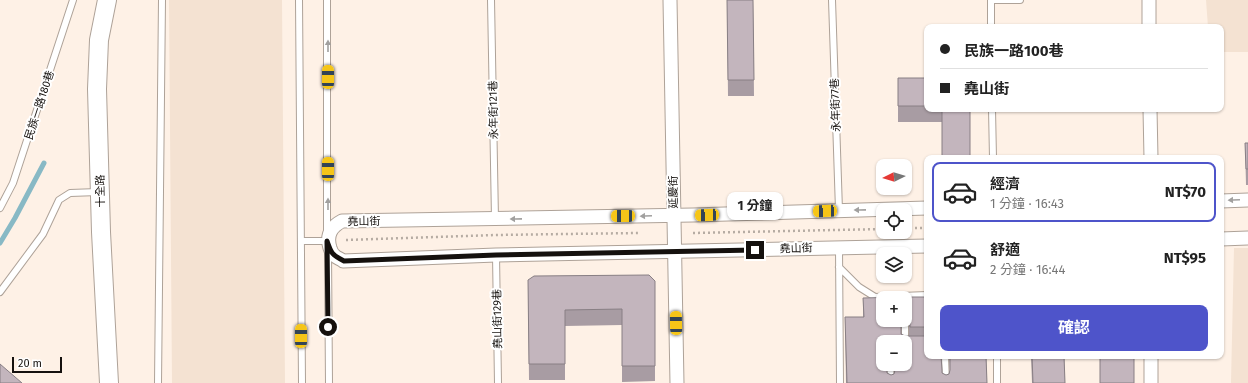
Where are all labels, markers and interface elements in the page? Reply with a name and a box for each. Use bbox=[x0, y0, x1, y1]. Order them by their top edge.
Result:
one-way arrow bbox=[325, 39, 331, 52]
text: 民族一路100巷 bbox=[964, 42, 1064, 60]
car bbox=[322, 65, 334, 89]
street label: 民族一路180巷 bbox=[22, 69, 57, 141]
street label: 永年街77巷 bbox=[828, 78, 843, 132]
text: 堯山街 bbox=[964, 80, 1009, 98]
street label: 永年街121巷 bbox=[486, 81, 501, 139]
car bbox=[322, 157, 334, 181]
north arrow bbox=[876, 159, 912, 195]
map controls bbox=[876, 159, 912, 371]
street label: 十全路 bbox=[94, 174, 107, 208]
icon: car bbox=[942, 174, 978, 210]
street label: 延慶街 bbox=[667, 175, 680, 209]
text: 經濟 bbox=[990, 175, 1020, 193]
text: NT$70 bbox=[1165, 183, 1206, 201]
callout: 1 分鐘 bbox=[727, 192, 783, 220]
text: 1 分鐘 · 16:43 bbox=[990, 196, 1064, 211]
one-way arrow bbox=[325, 197, 331, 210]
one-way arrow bbox=[1228, 197, 1241, 204]
text: 1 分鐘 bbox=[737, 198, 773, 213]
button: locate bbox=[876, 203, 912, 239]
car bbox=[813, 205, 837, 217]
one-way arrow bbox=[853, 207, 866, 213]
car bbox=[695, 209, 719, 221]
car bbox=[611, 210, 635, 222]
one-way arrow bbox=[639, 213, 652, 219]
street label: 堯山街 bbox=[347, 215, 381, 228]
one-way arrow bbox=[509, 216, 522, 222]
icon: car bbox=[942, 240, 978, 276]
route end bbox=[746, 241, 764, 259]
street label: 堯山街 bbox=[779, 241, 813, 256]
text: 舒適 bbox=[990, 241, 1020, 259]
button: layers bbox=[876, 247, 912, 283]
text: NT$95 bbox=[1164, 249, 1206, 267]
text: 2 分鐘 · 16:44 bbox=[990, 262, 1065, 277]
street label: 堯山街129巷 bbox=[490, 289, 505, 349]
button: + bbox=[876, 291, 912, 327]
button: 確認 bbox=[940, 305, 1208, 351]
car bbox=[670, 311, 682, 335]
route start bbox=[319, 318, 337, 336]
car bbox=[295, 324, 307, 348]
button: − bbox=[876, 335, 912, 371]
scale bar bbox=[12, 355, 62, 374]
text: 20 m bbox=[18, 357, 42, 370]

